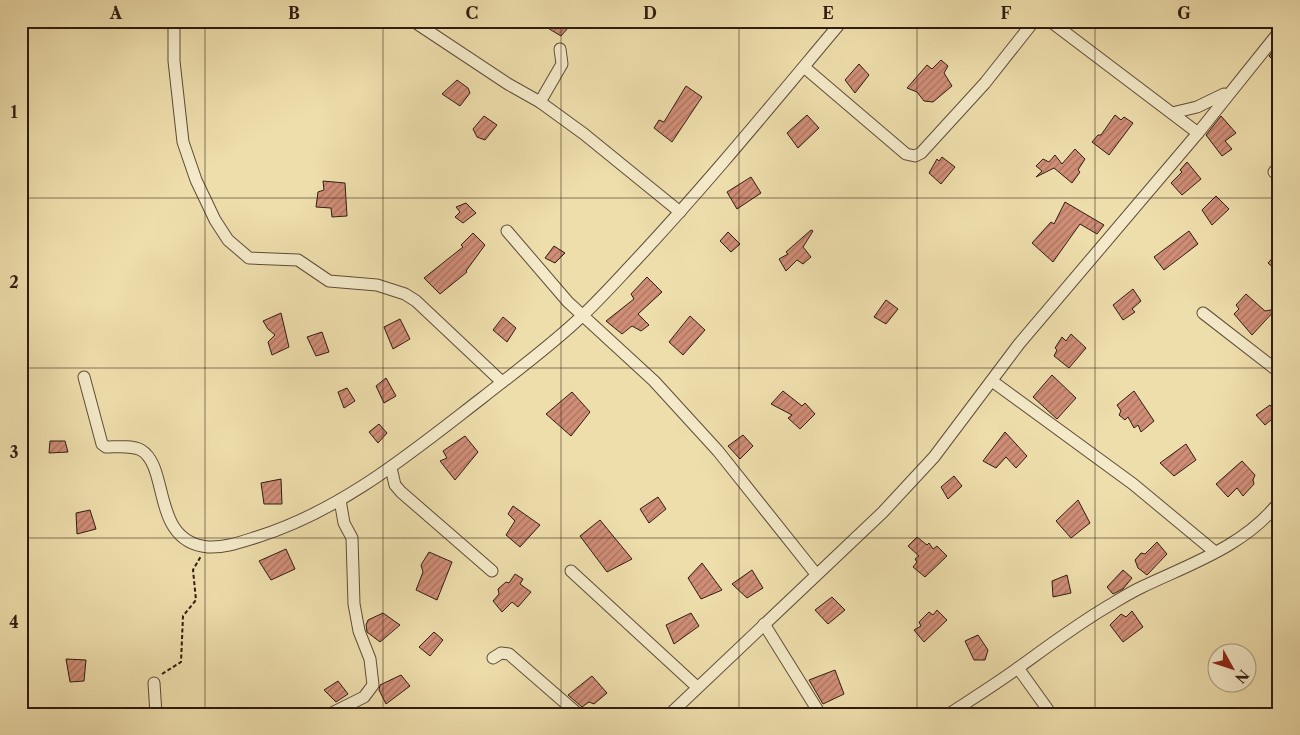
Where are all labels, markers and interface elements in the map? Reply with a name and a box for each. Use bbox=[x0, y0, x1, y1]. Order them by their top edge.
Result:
text: A bbox=[109, 3, 123, 23]
text: B bbox=[288, 3, 300, 23]
text: C bbox=[466, 3, 478, 23]
text: D bbox=[643, 3, 657, 23]
text: E bbox=[822, 3, 834, 23]
text: F bbox=[1001, 3, 1012, 23]
text: G bbox=[1177, 3, 1191, 23]
text: 1 bbox=[10, 102, 18, 122]
text: 2 bbox=[9, 272, 19, 292]
text: 3 bbox=[9, 442, 19, 462]
text: 4 bbox=[9, 612, 19, 632]
north arrow bbox=[1208, 642, 1258, 692]
text: N bbox=[1231, 666, 1253, 687]

